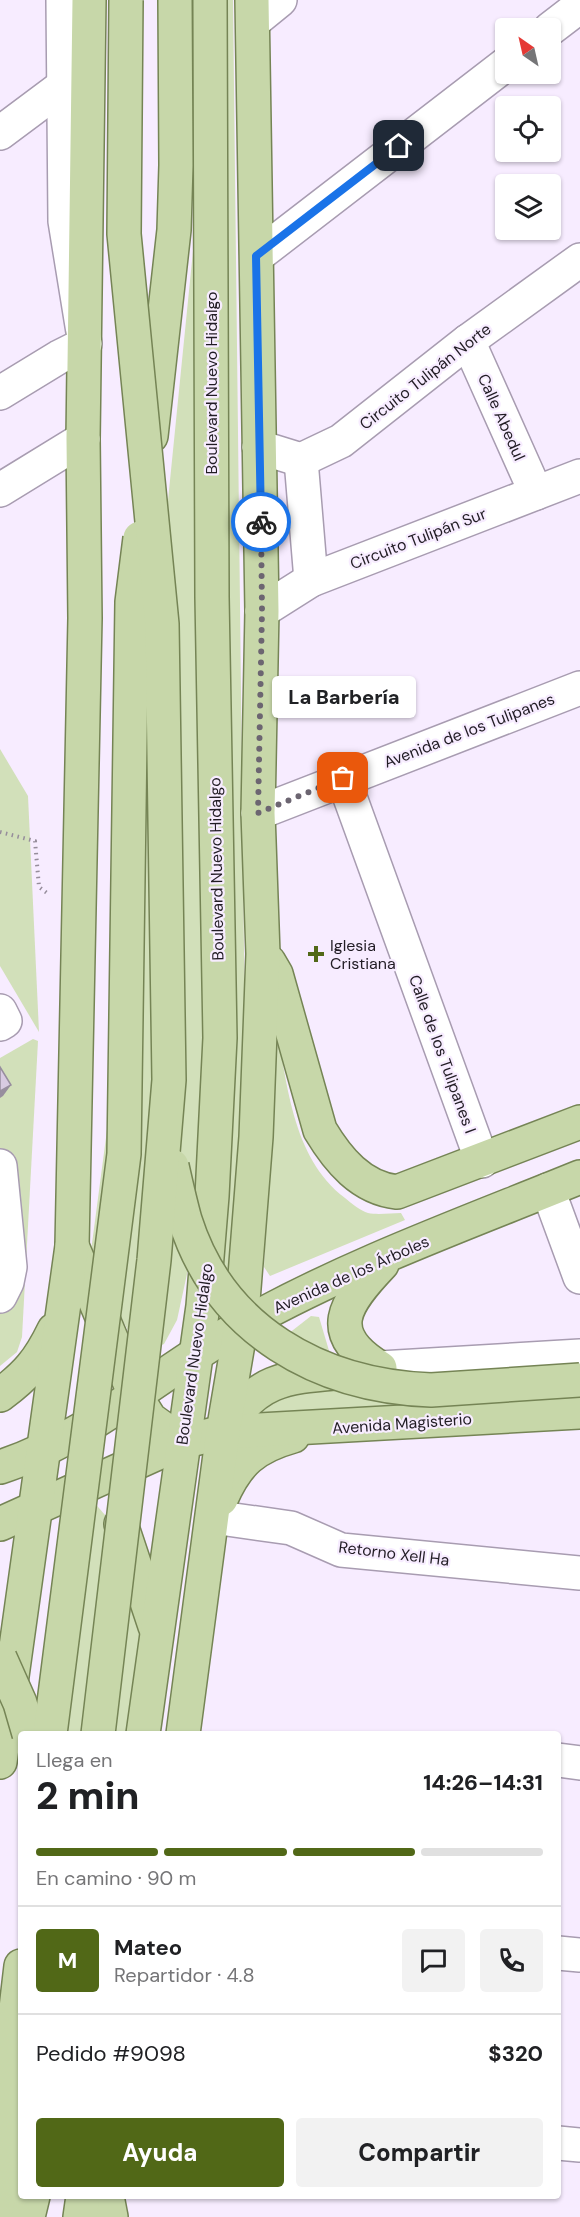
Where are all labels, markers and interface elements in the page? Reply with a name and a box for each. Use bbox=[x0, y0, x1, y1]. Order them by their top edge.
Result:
north arrow bbox=[495, 18, 561, 84]
map controls bbox=[495, 18, 561, 240]
button: locate bbox=[495, 96, 561, 162]
pin bbox=[373, 120, 424, 171]
icon: home bbox=[382, 129, 415, 162]
button: layers bbox=[495, 174, 561, 240]
street label: Boulevard Nuevo Hidalgo bbox=[201, 291, 222, 475]
street label: Circuito Tulipán Norte bbox=[355, 318, 495, 434]
street label: Calle Abedul bbox=[473, 370, 530, 464]
courier bbox=[231, 492, 291, 552]
street label: Circuito Tulipán Sur bbox=[347, 503, 489, 574]
icon: bike bbox=[245, 506, 278, 539]
callout: La Barbería bbox=[271, 676, 415, 718]
text: La Barbería bbox=[288, 684, 400, 710]
street label: Avenida de los Tulipanes bbox=[381, 688, 558, 773]
pin bbox=[317, 752, 368, 803]
icon: bag bbox=[326, 761, 359, 794]
street label: Boulevard Nuevo Hidalgo bbox=[204, 777, 229, 961]
place label: Iglesia Cristiana bbox=[330, 935, 396, 974]
marker: Iglesia Cristiana bbox=[307, 945, 325, 963]
street label: Calle de los Tulipanes I bbox=[404, 972, 481, 1136]
street label: Avenida de los Árboles bbox=[270, 1231, 432, 1318]
street label: Boulevard Nuevo Hidalgo bbox=[171, 1262, 218, 1446]
street label: Avenida Magisterio bbox=[332, 1408, 473, 1439]
street label: Retorno Xell Ha bbox=[337, 1536, 451, 1571]
text: Llega en bbox=[36, 1747, 113, 1773]
text: 14:26–14:31 bbox=[423, 1768, 543, 1797]
text: 2 min bbox=[36, 1770, 140, 1821]
text: En camino · 90 m bbox=[36, 1865, 196, 1891]
button: chat bbox=[402, 1929, 465, 1992]
button: phone bbox=[480, 1929, 543, 1992]
text: Mateo bbox=[114, 1933, 182, 1962]
text: M bbox=[58, 1946, 77, 1975]
text: Repartidor · 4.8 bbox=[114, 1962, 255, 1988]
text: Pedido #9098 bbox=[36, 2039, 186, 2068]
text: $320 bbox=[488, 2039, 543, 2068]
button: Ayuda bbox=[36, 2118, 284, 2187]
button: Compartir bbox=[296, 2118, 543, 2187]

